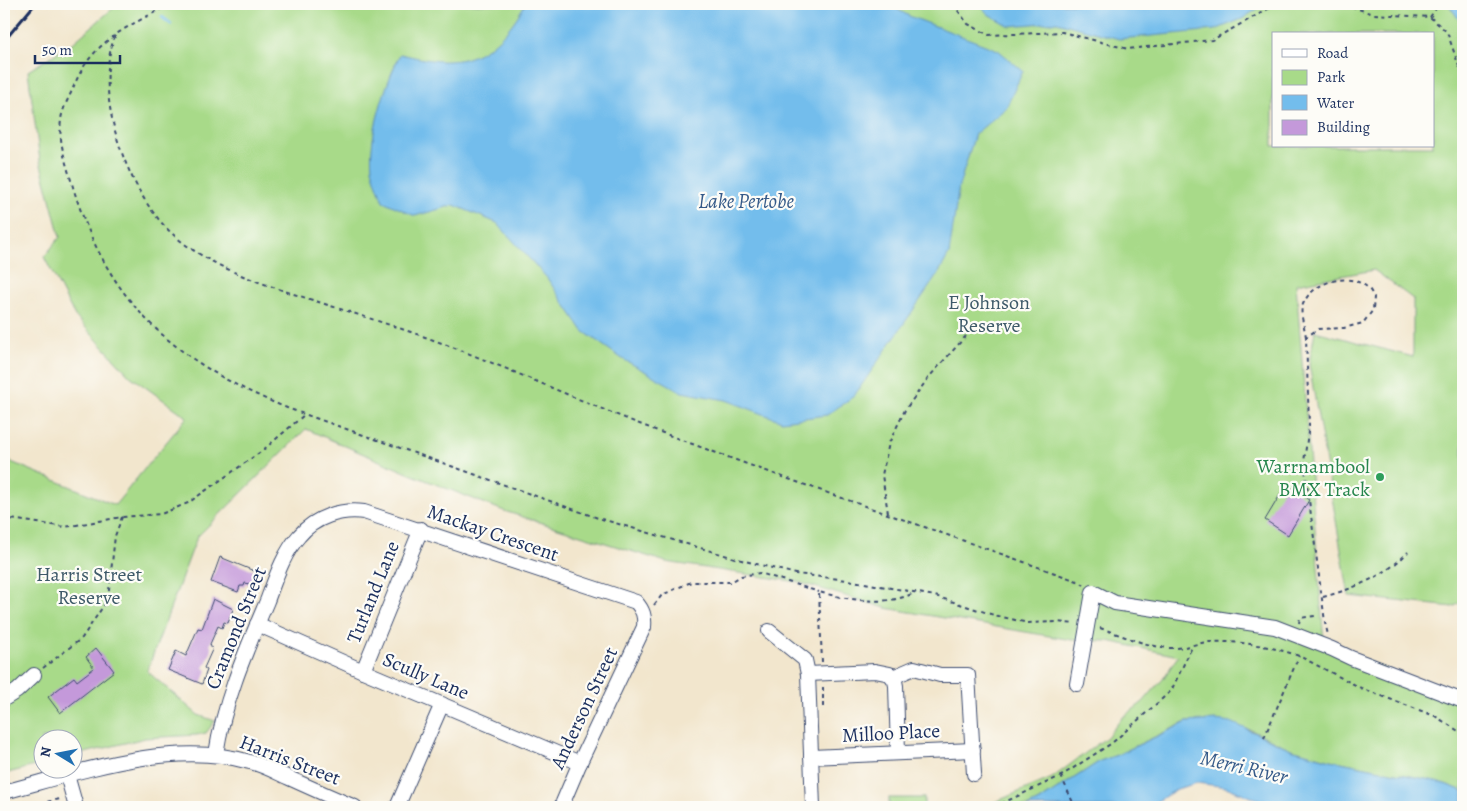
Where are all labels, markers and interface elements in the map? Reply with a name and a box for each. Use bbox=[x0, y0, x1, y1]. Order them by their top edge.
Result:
scale bar bbox=[35, 32, 120, 64]
legend bbox=[1272, 32, 1434, 148]
text: 50 m bbox=[42, 40, 72, 60]
text: Road bbox=[1317, 43, 1349, 63]
text: Park bbox=[1317, 67, 1346, 87]
text: Water bbox=[1316, 93, 1354, 113]
text: Building bbox=[1317, 117, 1370, 137]
water label: Lake Pertobe bbox=[698, 187, 795, 215]
park label: E Johnson Reserve bbox=[948, 289, 1030, 339]
place label: Warrnambool BMX Track bbox=[1255, 453, 1370, 503]
marker: Warrnambool BMX Track bbox=[1374, 471, 1386, 483]
street label: Mackay Crescent bbox=[424, 498, 563, 568]
street label: Turland Lane bbox=[340, 537, 406, 647]
park label: Harris Street Reserve bbox=[36, 561, 142, 611]
street label: Cramond Street bbox=[199, 562, 273, 693]
street label: Anderson Street bbox=[544, 642, 624, 774]
street label: Scully Lane bbox=[379, 646, 473, 706]
street label: Milloo Place bbox=[841, 717, 941, 749]
north arrow bbox=[32, 728, 82, 778]
street label: Harris Street bbox=[236, 728, 345, 792]
water label: Merri River bbox=[1198, 743, 1291, 791]
text: N bbox=[35, 745, 56, 759]

